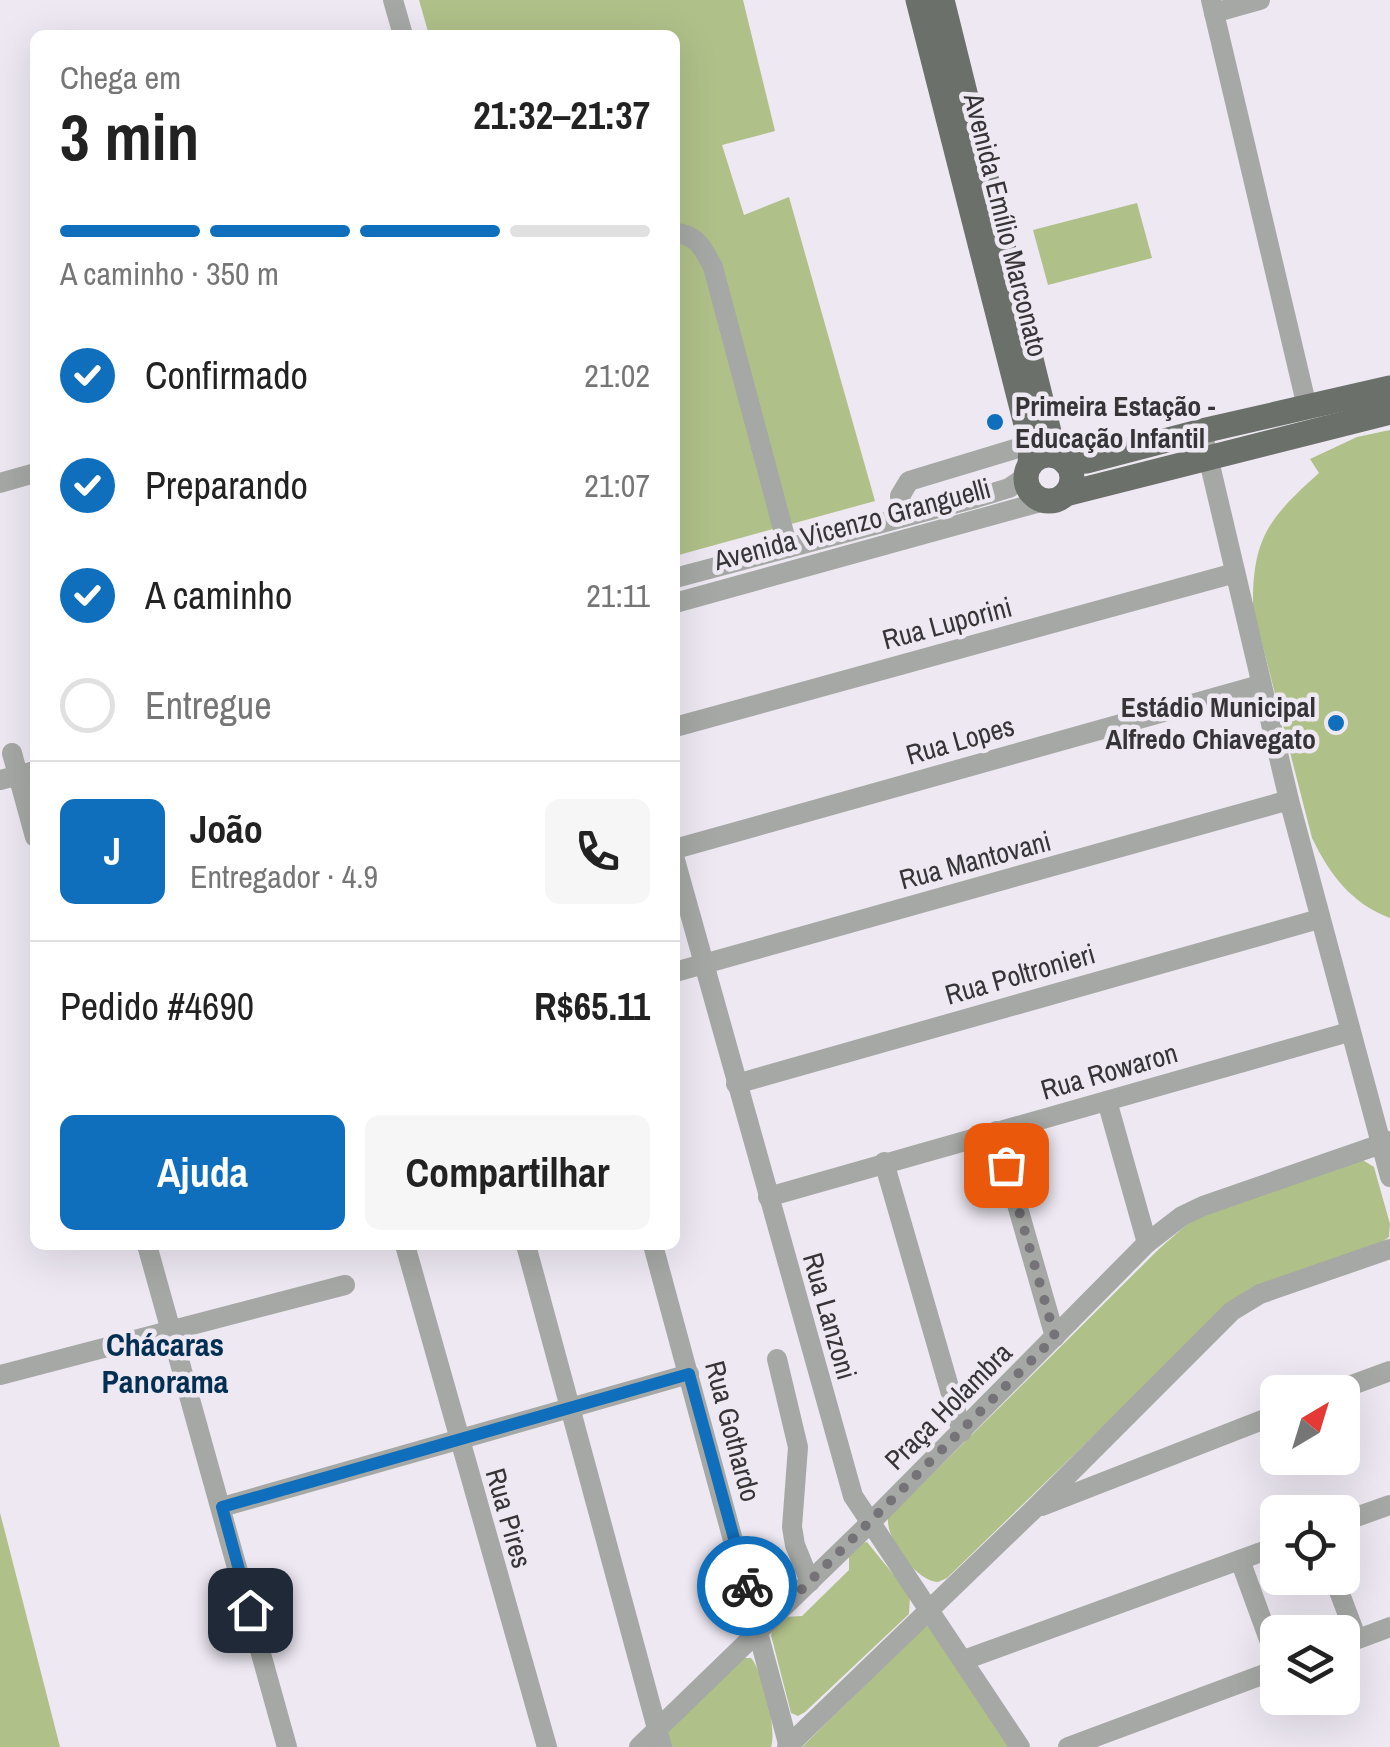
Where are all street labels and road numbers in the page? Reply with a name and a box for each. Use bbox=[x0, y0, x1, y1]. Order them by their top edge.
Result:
street label: Avenida Emílio Marconato bbox=[955, 88, 1057, 361]
street label: Avenida Vicenzo Granguelli bbox=[708, 469, 995, 580]
street label: Rua Luporini bbox=[878, 587, 1016, 659]
street label: Rua Lopes bbox=[901, 706, 1019, 774]
street label: Rua Mantovani bbox=[895, 821, 1055, 899]
street label: Rua Poltronieri bbox=[941, 934, 1099, 1014]
street label: Rua Rowaron bbox=[1036, 1033, 1182, 1109]
street label: Rua Lanzoni bbox=[794, 1248, 866, 1384]
street label: Praça Holambra bbox=[876, 1334, 1020, 1478]
street label: Rua Gothardo bbox=[696, 1356, 770, 1506]
street label: Rua Pires bbox=[477, 1464, 541, 1572]

